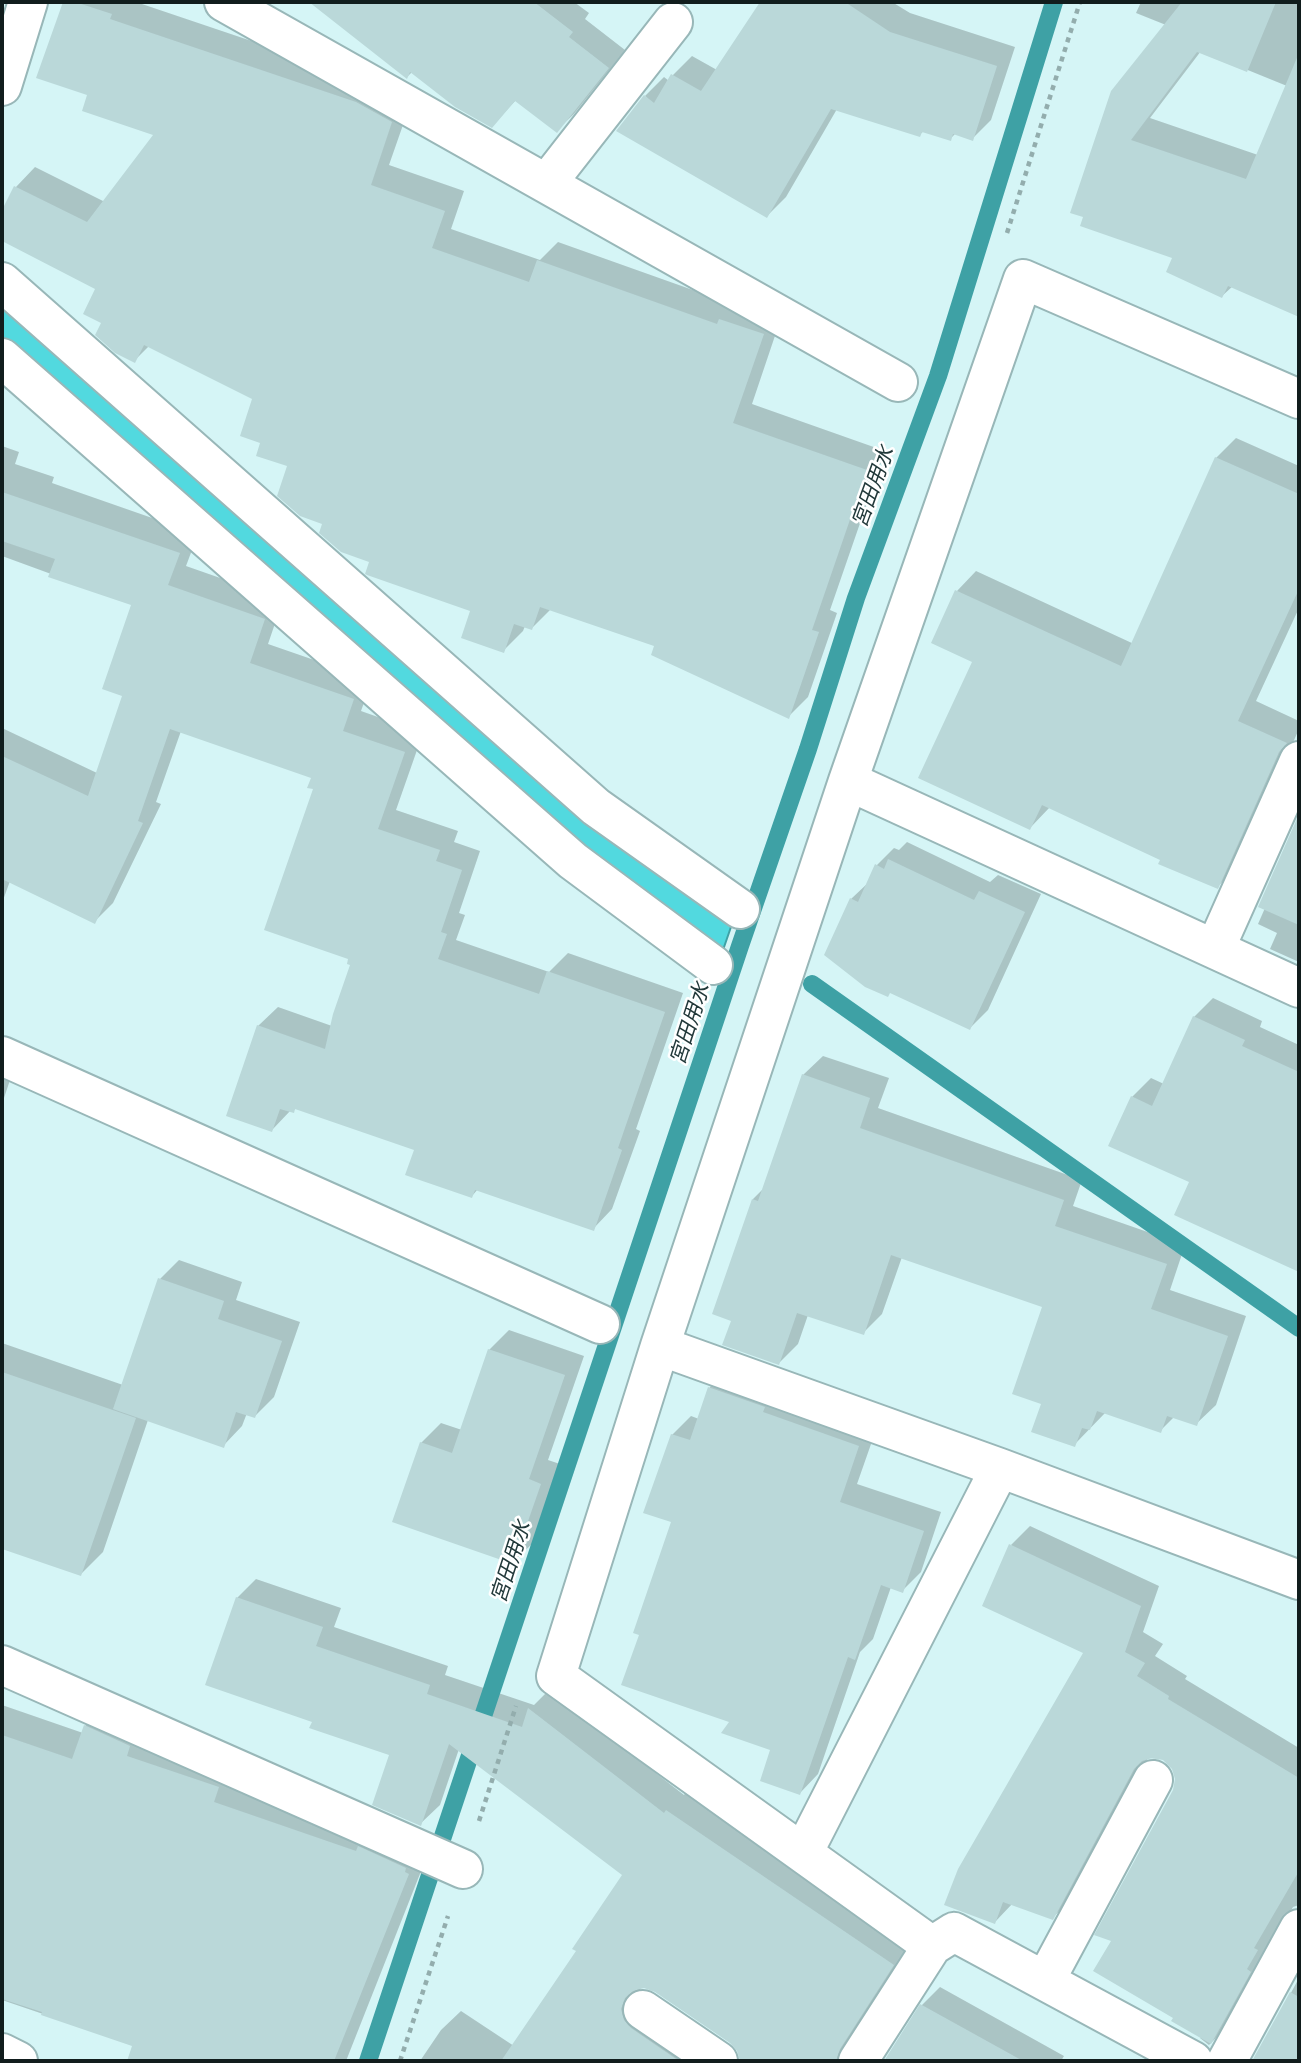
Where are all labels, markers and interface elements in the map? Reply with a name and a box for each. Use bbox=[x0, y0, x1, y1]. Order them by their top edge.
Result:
water label: 宮田用水 bbox=[847, 443, 899, 531]
water label: 宮田用水 bbox=[665, 980, 715, 1068]
water label: 宮田用水 bbox=[486, 1518, 536, 1606]

